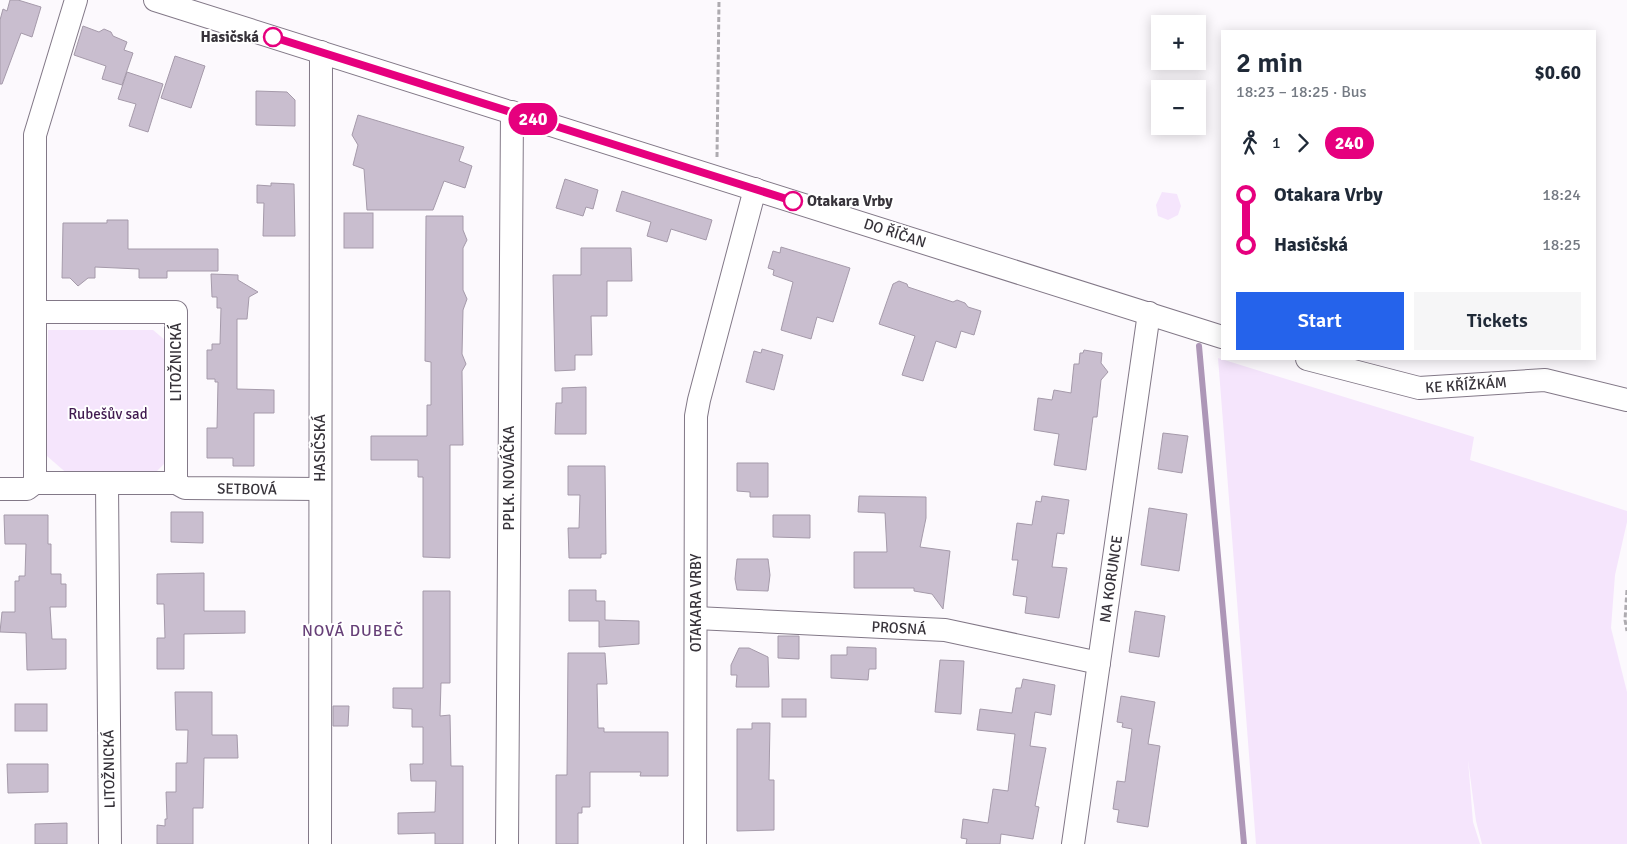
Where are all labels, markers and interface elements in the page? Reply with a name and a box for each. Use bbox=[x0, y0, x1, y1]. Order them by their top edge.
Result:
map controls bbox=[1151, 15, 1206, 135]
button: + bbox=[1151, 15, 1206, 70]
marker: Hasičská bbox=[263, 27, 283, 47]
place label: Hasičská bbox=[201, 28, 259, 46]
text: 2 min bbox=[1236, 46, 1303, 80]
text: $0.60 bbox=[1535, 61, 1581, 85]
button: − bbox=[1151, 80, 1206, 135]
text: 18:23 – 18:25 · Bus bbox=[1236, 82, 1367, 102]
line badge: 240 bbox=[504, 103, 562, 135]
text: 240 bbox=[518, 108, 548, 130]
icon: walk bbox=[1236, 129, 1264, 157]
icon: forward bbox=[1289, 129, 1317, 157]
text: 240 bbox=[1335, 132, 1364, 154]
text: 1 bbox=[1272, 133, 1281, 153]
text: Otakara Vrby bbox=[1274, 183, 1383, 207]
text: 18:24 bbox=[1542, 185, 1581, 205]
marker: Otakara Vrby bbox=[783, 191, 803, 211]
place label: Otakara Vrby bbox=[807, 192, 893, 210]
street label: DO ŘÍČAN bbox=[861, 213, 929, 252]
text: Hasičská bbox=[1274, 233, 1348, 257]
text: 18:25 bbox=[1542, 235, 1581, 255]
button: Start bbox=[1236, 292, 1404, 350]
button: Tickets bbox=[1414, 292, 1581, 350]
street label: LITOŽNICKÁ bbox=[166, 323, 185, 401]
street label: KE KŘÍŽKÁM bbox=[1425, 372, 1507, 397]
park label: Rubešův sad bbox=[68, 405, 148, 423]
street label: HASIČSKÁ bbox=[310, 414, 329, 482]
street label: PPLK. NOVÁČKA bbox=[499, 426, 518, 530]
street label: SETBOVÁ bbox=[217, 478, 277, 499]
street label: NA KORUNCE bbox=[1096, 534, 1126, 624]
street label: OTAKARA VRBY bbox=[687, 553, 705, 652]
street label: PROSNÁ bbox=[871, 617, 927, 638]
district label: NOVÁ DUBEČ bbox=[302, 621, 404, 641]
street label: LITOŽNICKÁ bbox=[98, 729, 119, 809]

